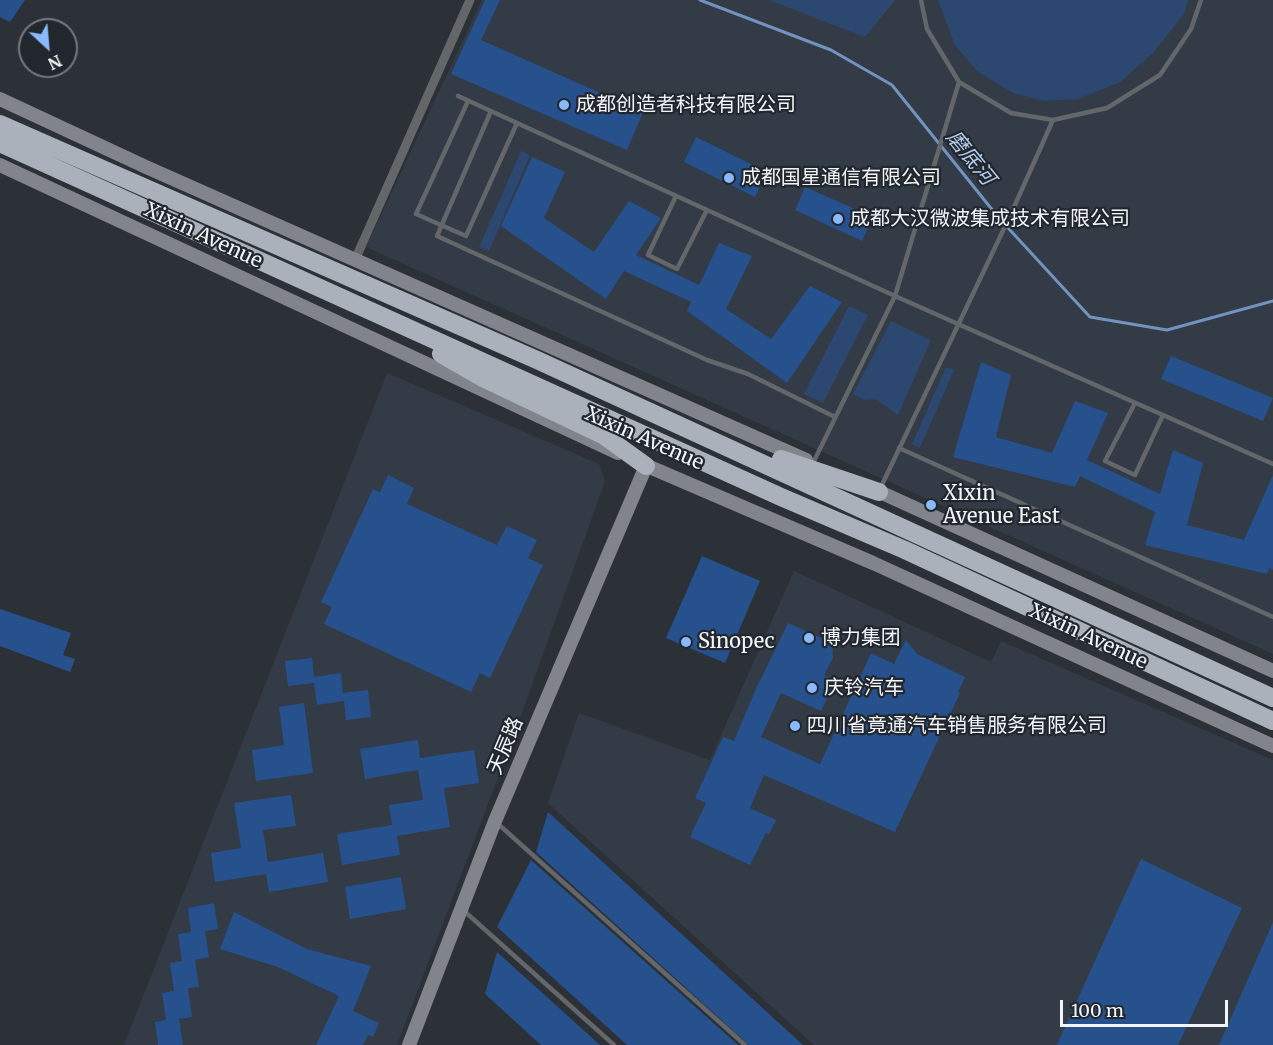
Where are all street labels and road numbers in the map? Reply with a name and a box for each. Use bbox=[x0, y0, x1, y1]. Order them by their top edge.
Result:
street label: Xixin Avenue bbox=[140, 198, 266, 274]
street label: Xixin Avenue bbox=[581, 402, 707, 476]
street label: Xixin Avenue bbox=[1025, 599, 1151, 675]
street label: 天辰路 bbox=[483, 714, 529, 778]

